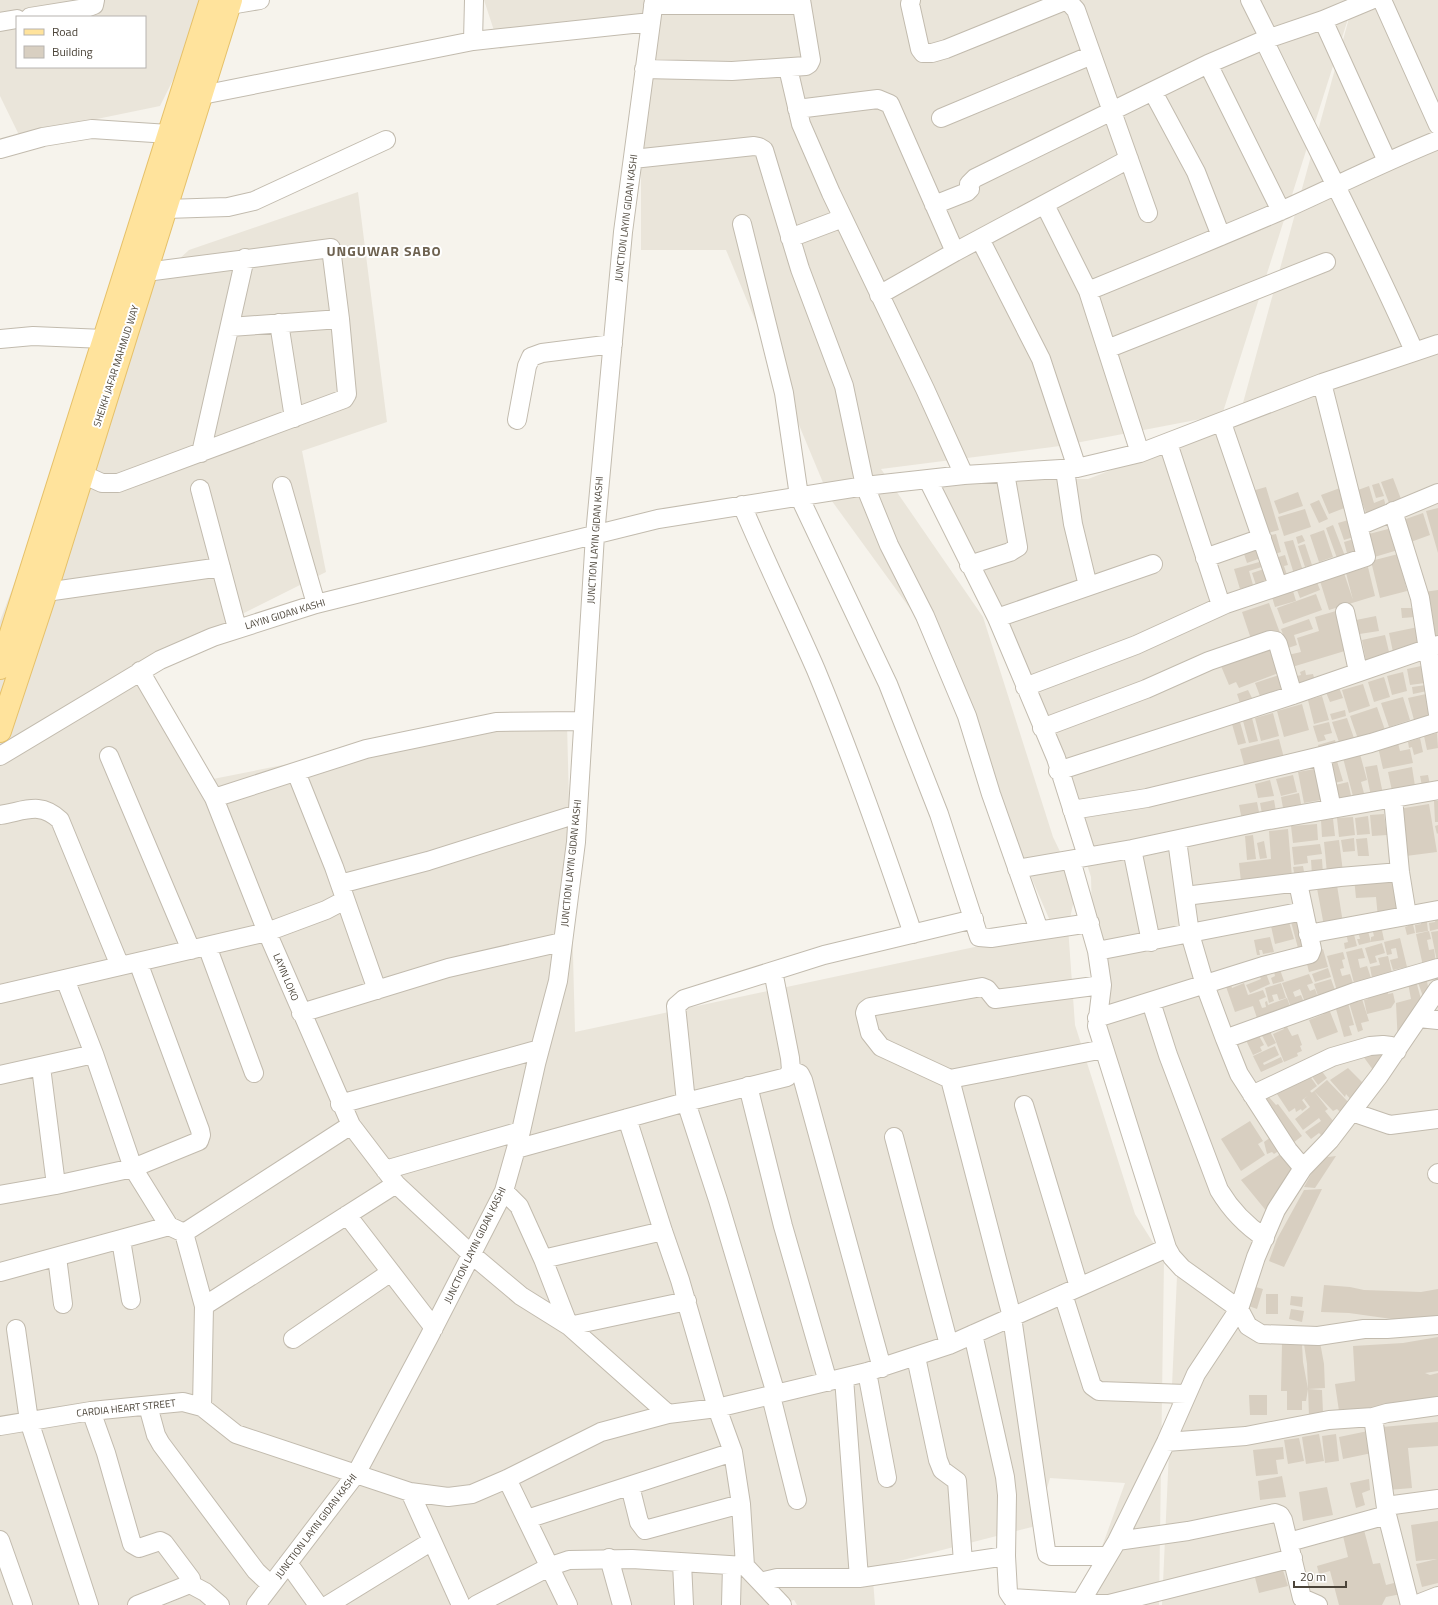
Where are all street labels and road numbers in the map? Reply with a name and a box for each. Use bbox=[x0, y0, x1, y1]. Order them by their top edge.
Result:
street label: JUNCTION LAYIN GIDAN KASHI bbox=[611, 154, 641, 282]
street label: SHEIKH JAFAR MAHMUD WAY bbox=[89, 303, 143, 429]
street label: JUNCTION LAYIN GIDAN KASHI bbox=[583, 476, 607, 604]
street label: LAYIN GIDAN KASHI bbox=[243, 595, 327, 633]
street label: JUNCTION LAYIN GIDAN KASHI bbox=[557, 799, 585, 927]
street label: LAYIN LOKO bbox=[269, 951, 303, 1003]
street label: JUNCTION LAYIN GIDAN KASHI bbox=[440, 1184, 510, 1306]
street label: CARDIA HEART STREET bbox=[76, 1395, 177, 1421]
street label: JUNCTION LAYIN GIDAN KASHI bbox=[272, 1470, 360, 1582]

